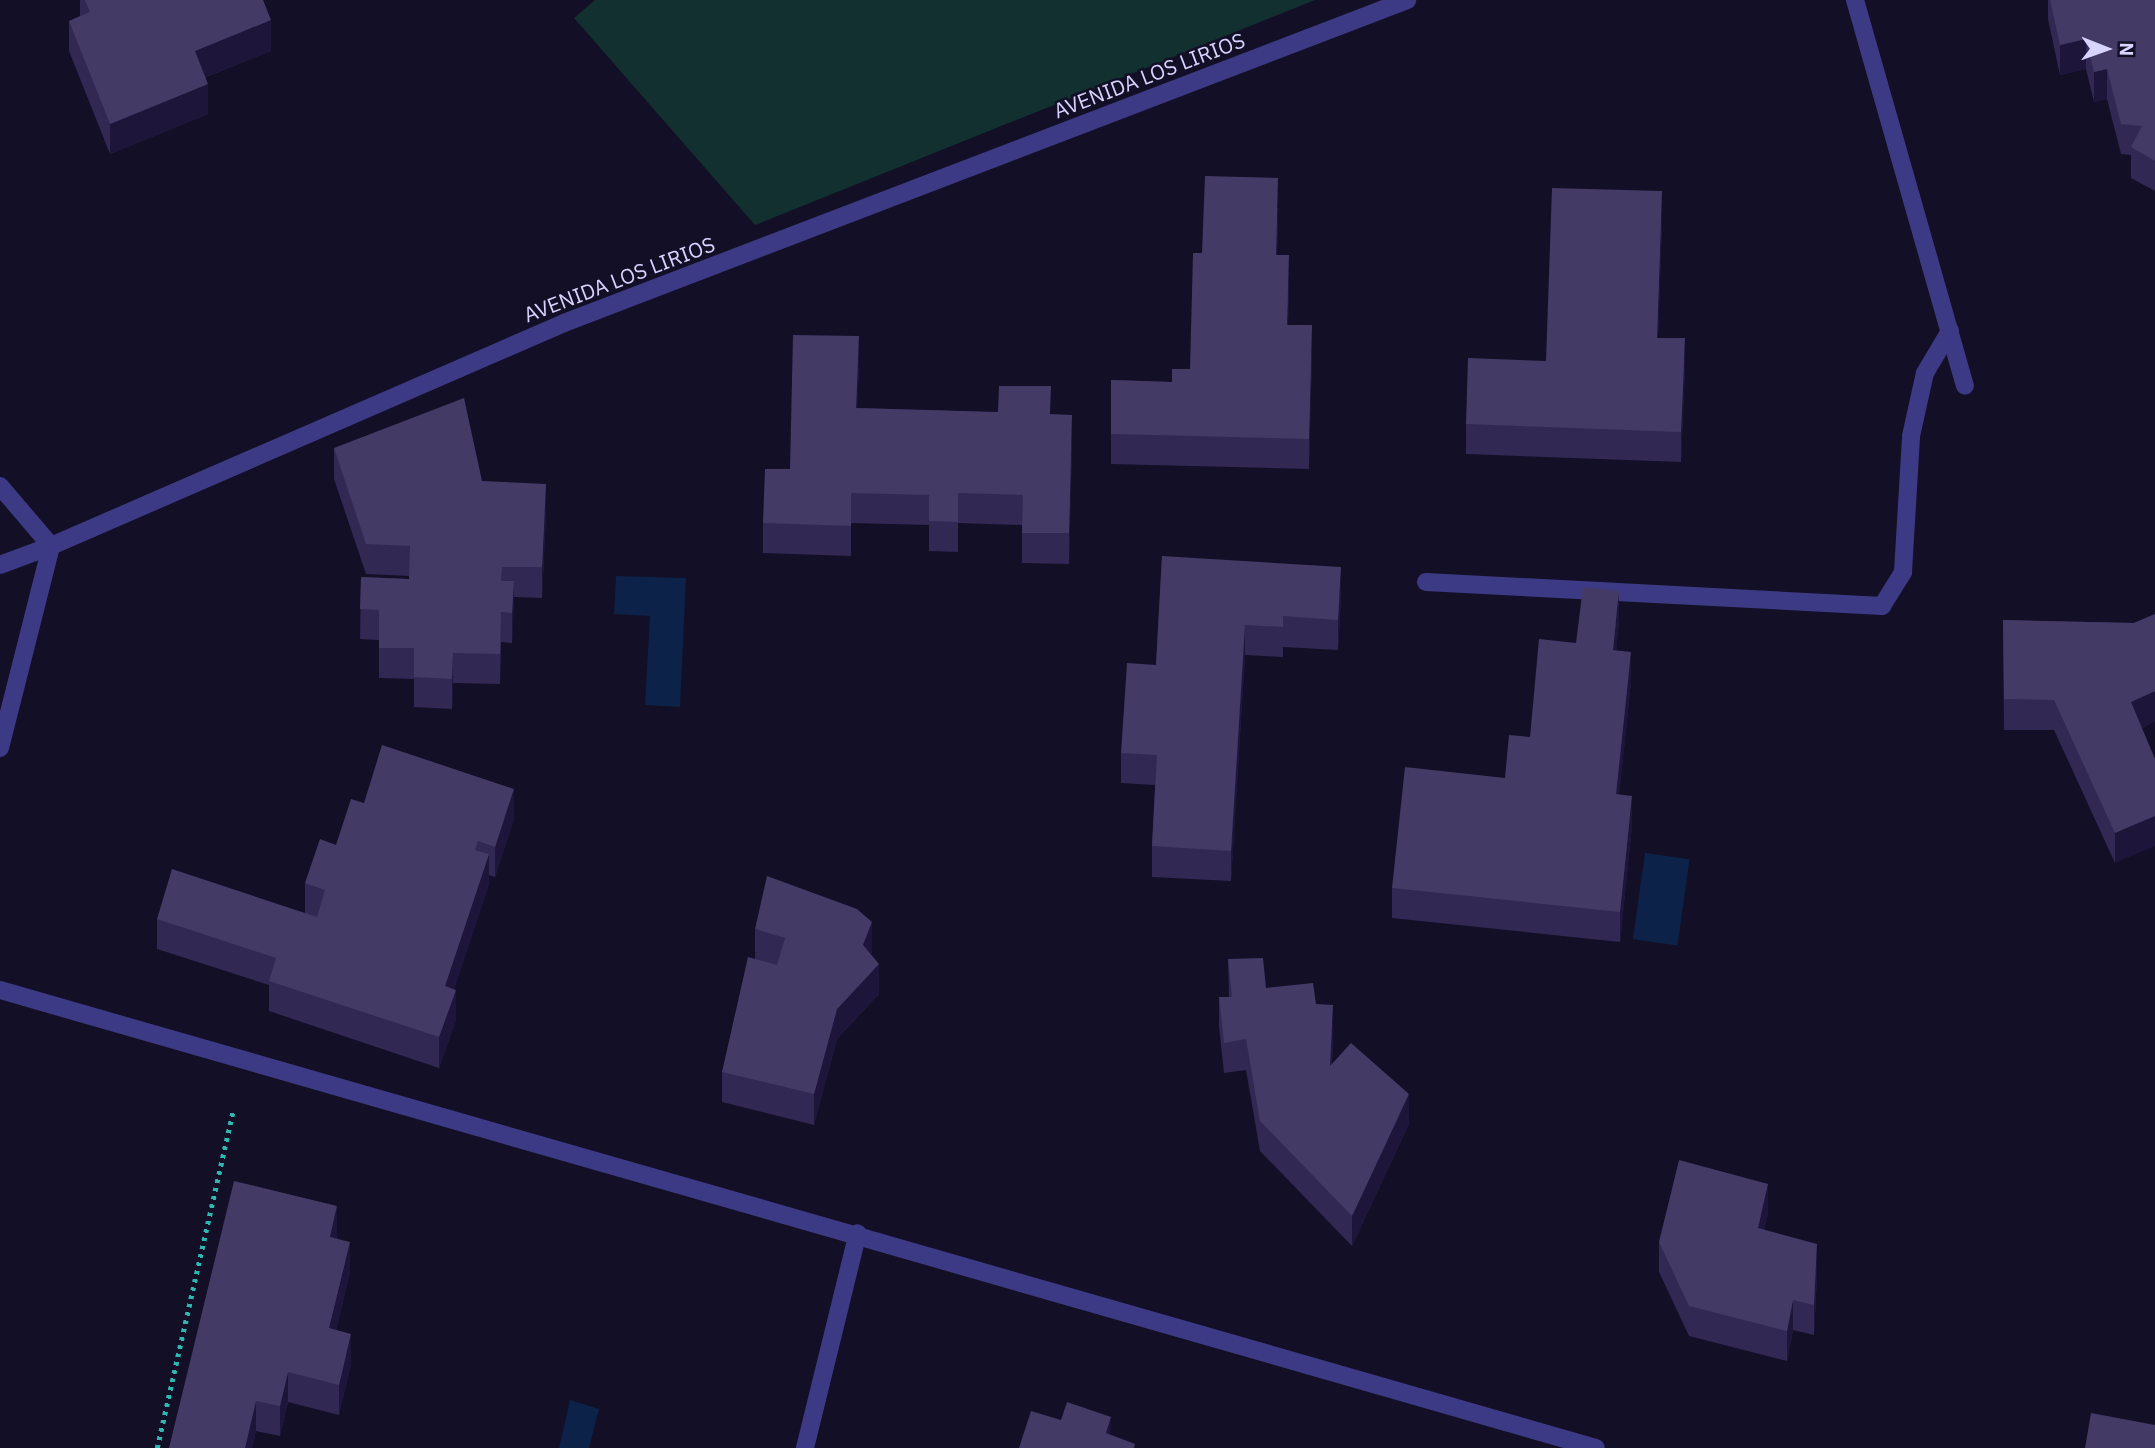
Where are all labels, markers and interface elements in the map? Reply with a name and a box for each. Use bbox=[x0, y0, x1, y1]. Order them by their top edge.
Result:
north arrow bbox=[2071, 14, 2141, 84]
street label: AVENIDA LOS LIRIOS bbox=[1050, 27, 1248, 123]
text: N bbox=[2115, 42, 2139, 56]
street label: AVENIDA LOS LIRIOS bbox=[520, 231, 718, 327]

